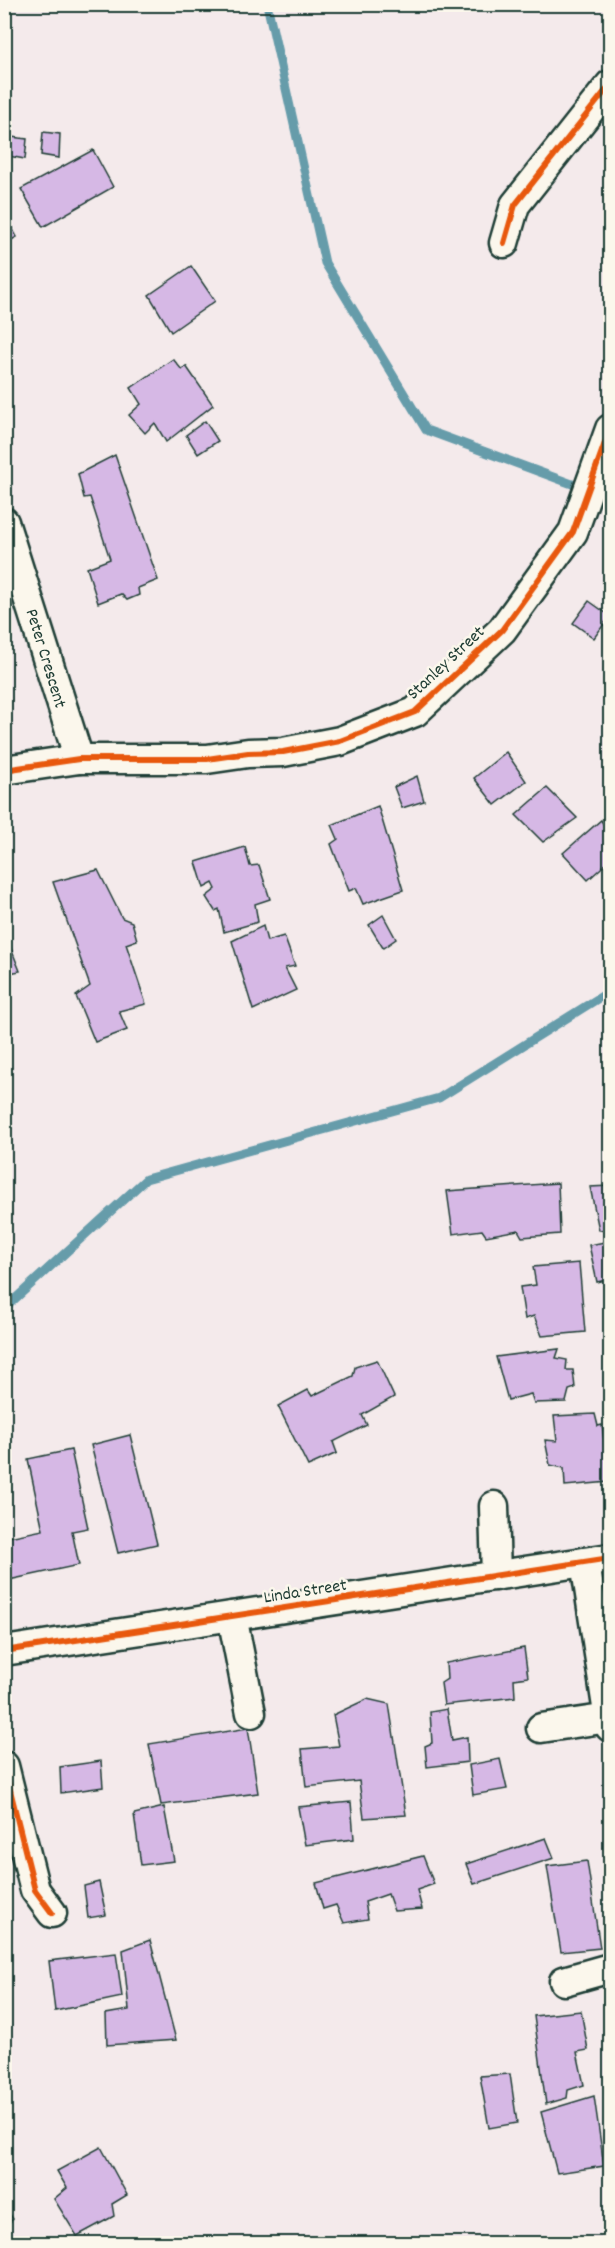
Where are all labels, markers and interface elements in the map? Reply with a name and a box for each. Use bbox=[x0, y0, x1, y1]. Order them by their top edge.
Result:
street label: Peter Crescent bbox=[18, 606, 72, 712]
street label: Stanley Street bbox=[402, 621, 492, 707]
street label: Linda Street bbox=[262, 1574, 349, 1611]

